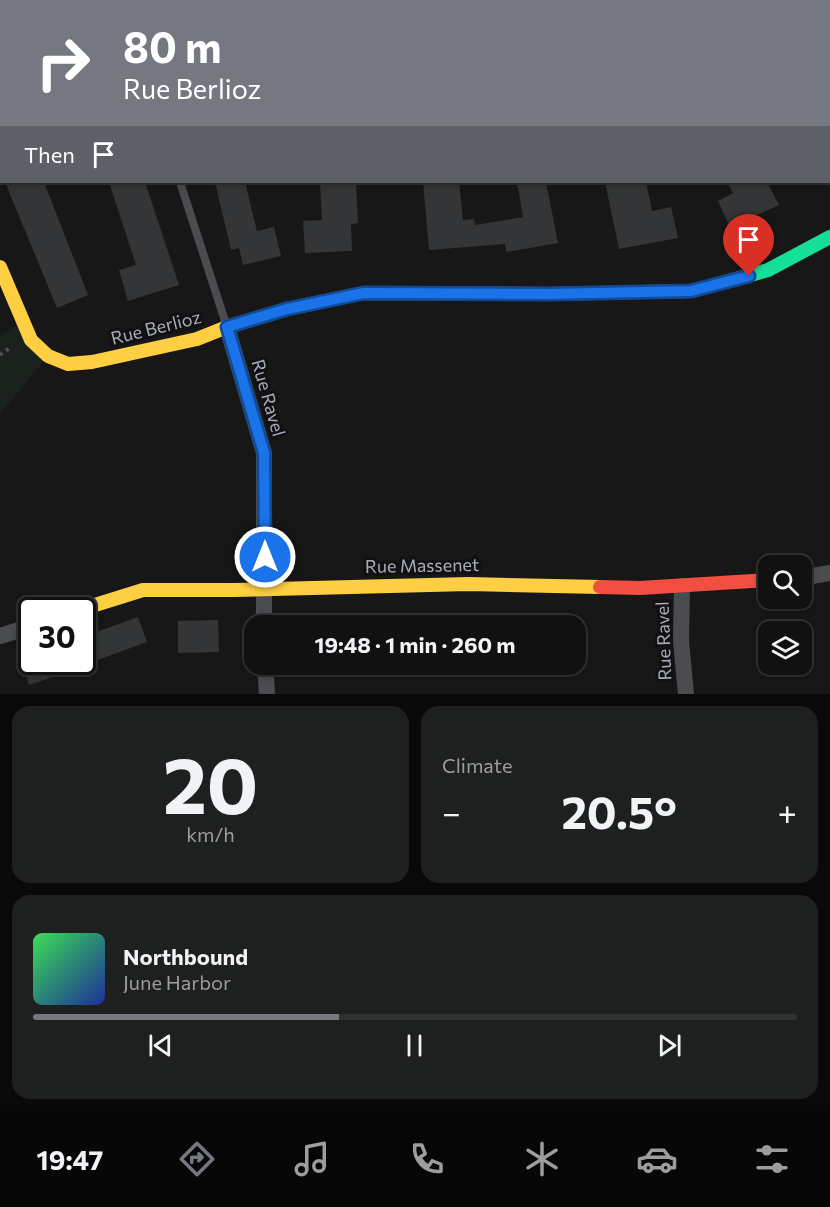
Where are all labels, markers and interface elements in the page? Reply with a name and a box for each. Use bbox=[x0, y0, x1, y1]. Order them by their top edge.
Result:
text: 80 m bbox=[123, 20, 222, 72]
icon: right bbox=[24, 24, 102, 102]
text: Rue Berlioz bbox=[123, 72, 261, 105]
icon: arrive bbox=[87, 138, 120, 171]
text: Then bbox=[24, 141, 75, 168]
pin bbox=[723, 214, 774, 276]
icon: arrive bbox=[732, 223, 765, 256]
street label: Rue Berlioz bbox=[108, 305, 203, 349]
street label: Rue Ravel bbox=[247, 357, 290, 439]
position arrow bbox=[233, 525, 297, 589]
street label: Rue Massenet bbox=[365, 553, 479, 577]
map controls bbox=[758, 555, 812, 675]
button: search bbox=[758, 555, 812, 609]
speed limit sign: 30 bbox=[18, 597, 96, 675]
street label: Rue Ravel bbox=[651, 601, 675, 681]
button: layers bbox=[758, 621, 812, 675]
text: 19:48 · 1 min · 260 m bbox=[314, 631, 516, 658]
text: 20 bbox=[163, 735, 258, 830]
text: Climate bbox=[442, 753, 512, 777]
text: 20.5° bbox=[561, 783, 677, 838]
text: − bbox=[442, 791, 461, 832]
text: + bbox=[778, 791, 797, 832]
text: km/h bbox=[186, 822, 235, 846]
text: Northbound bbox=[123, 943, 248, 970]
text: June Harbor bbox=[123, 970, 231, 994]
icon: previous bbox=[144, 1029, 177, 1062]
icon: pause bbox=[398, 1029, 431, 1062]
icon: next bbox=[653, 1029, 686, 1062]
icon: directions bbox=[176, 1138, 218, 1180]
icon: music bbox=[291, 1138, 333, 1180]
icon: phone bbox=[406, 1138, 448, 1180]
icon: climate bbox=[521, 1138, 563, 1180]
icon: car bbox=[636, 1138, 678, 1180]
icon: filters bbox=[751, 1138, 793, 1180]
text: 19:47 bbox=[37, 1143, 103, 1176]

